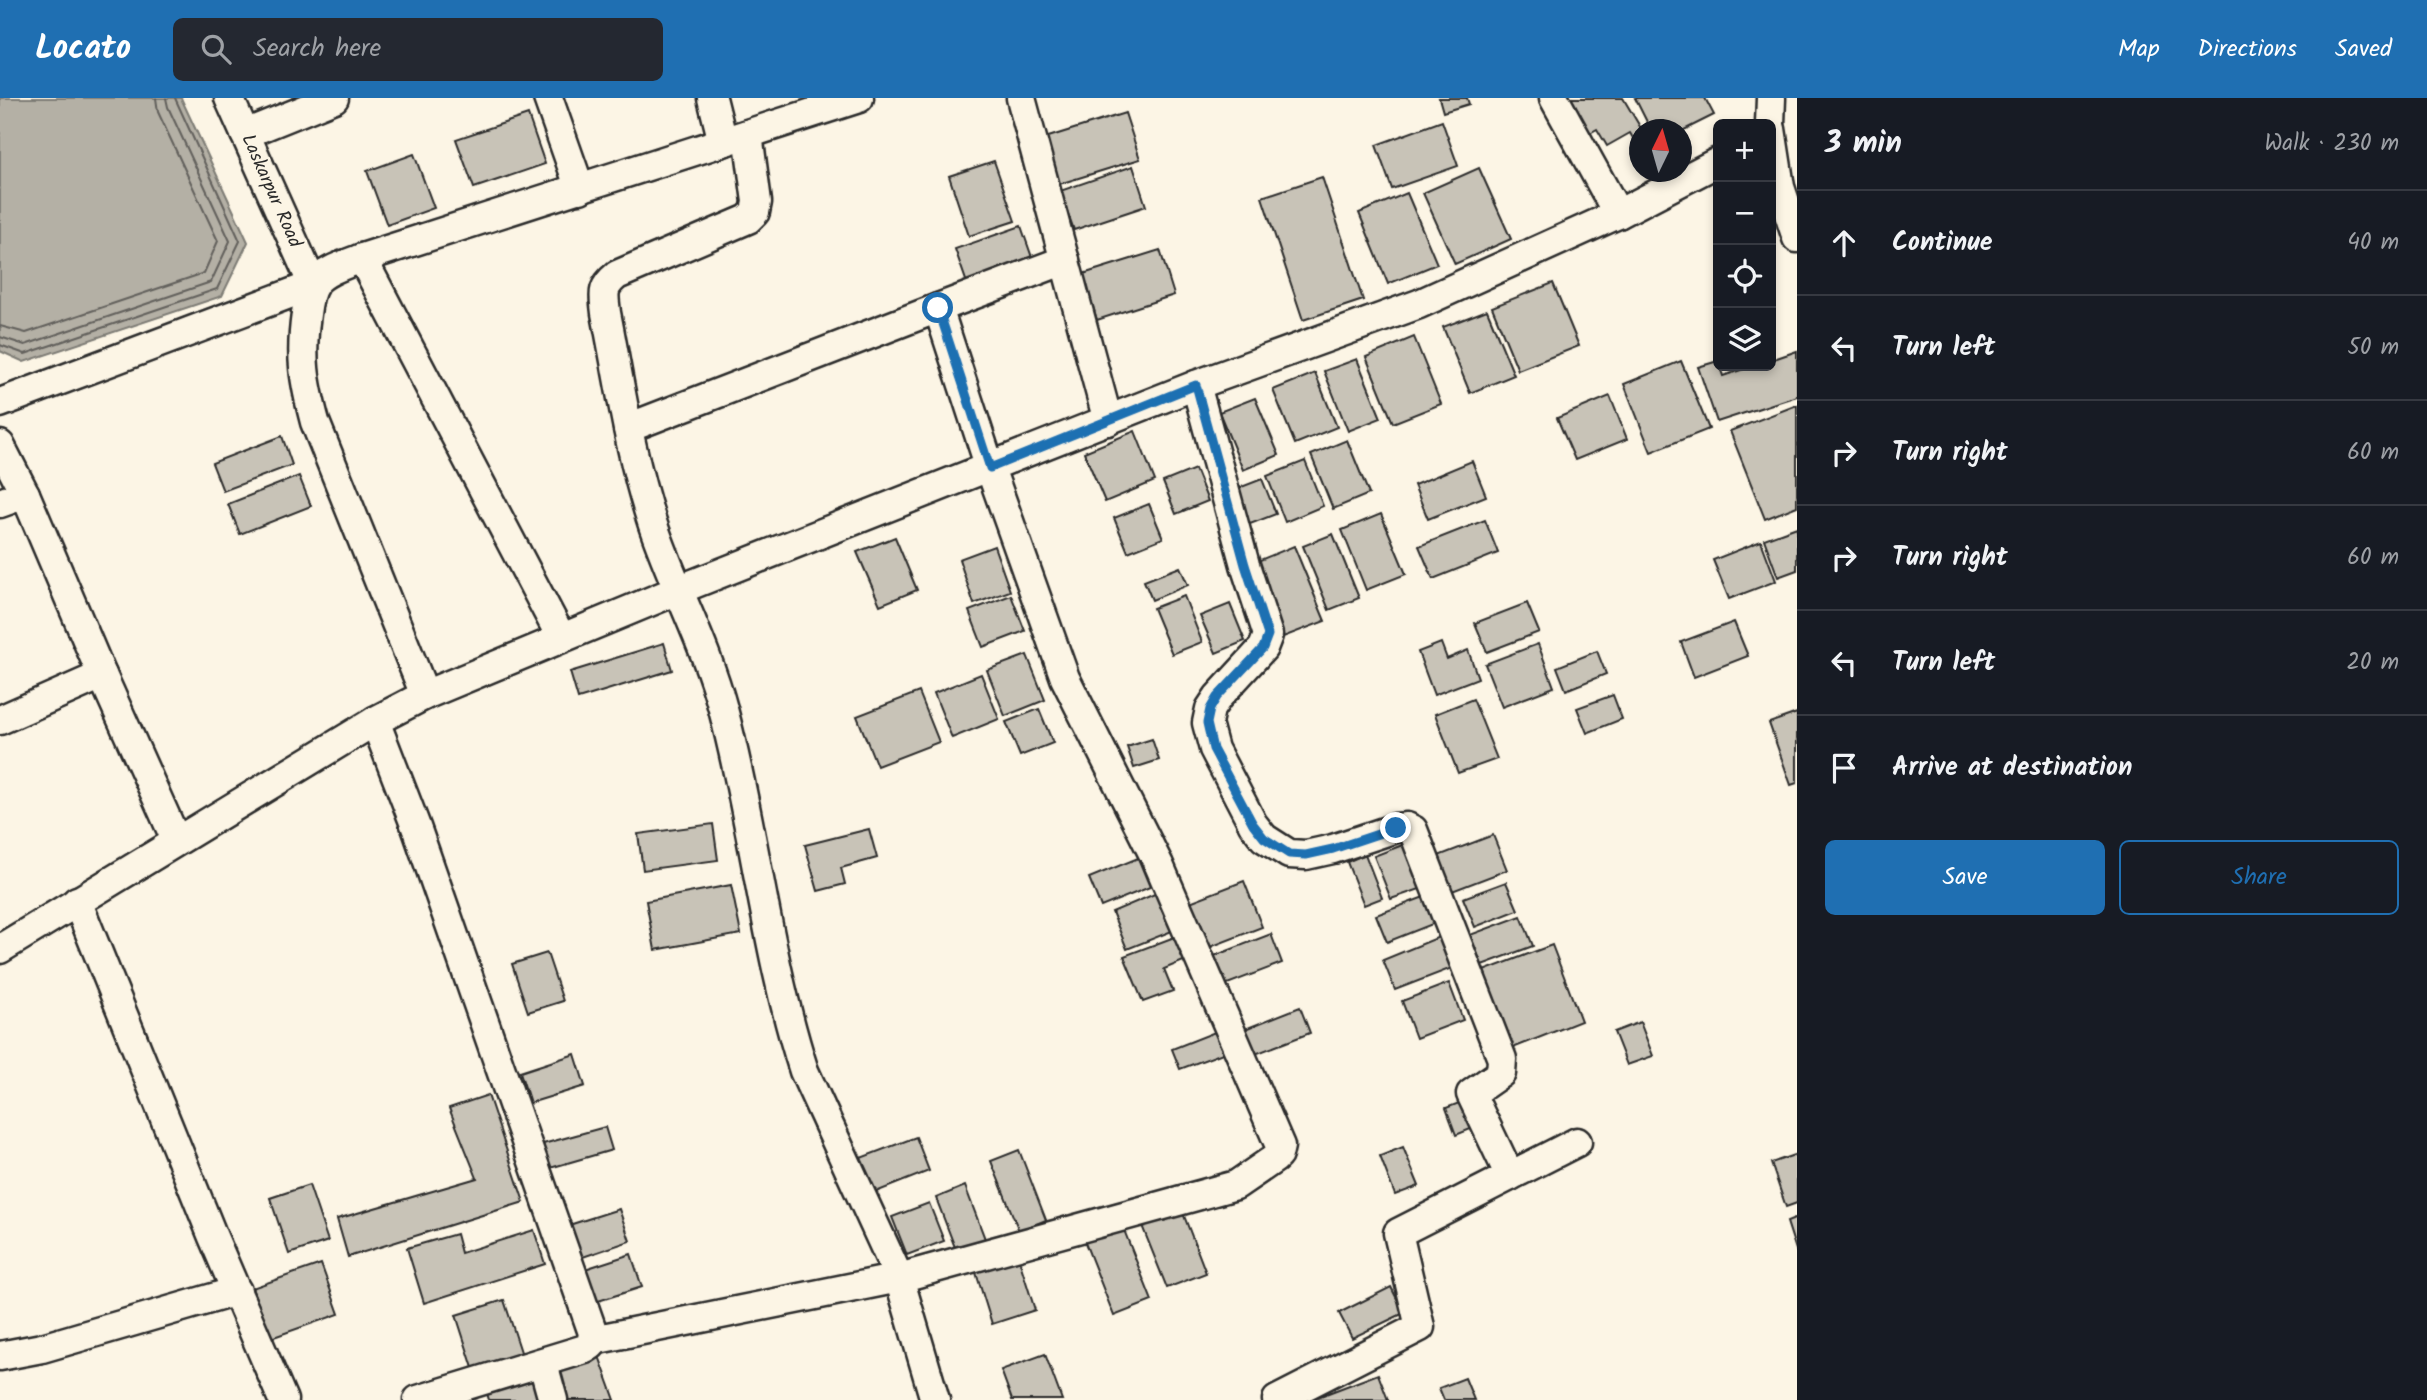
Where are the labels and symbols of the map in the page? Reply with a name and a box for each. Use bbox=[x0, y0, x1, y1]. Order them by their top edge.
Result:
north arrow bbox=[1629, 119, 1692, 182]
street label: Laskarpur Road bbox=[233, 129, 310, 253]
route start bbox=[922, 292, 953, 323]
route end bbox=[1380, 812, 1411, 843]

